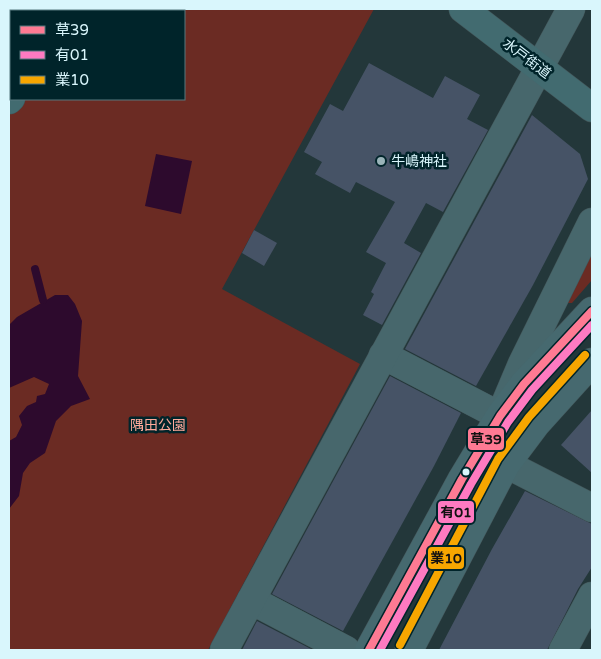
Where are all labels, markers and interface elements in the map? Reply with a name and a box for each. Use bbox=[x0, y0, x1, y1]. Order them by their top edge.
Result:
legend bbox=[10, 10, 185, 100]
text: 草39 bbox=[55, 21, 89, 39]
street label: 水戸街道 bbox=[499, 35, 554, 82]
text: 有01 bbox=[55, 46, 89, 64]
text: 業10 bbox=[55, 71, 89, 89]
place label: 牛嶋神社 bbox=[391, 153, 447, 170]
marker: 牛嶋神社 bbox=[375, 155, 387, 167]
park label: 隅田公園 bbox=[130, 417, 186, 434]
line badge: 草39 bbox=[467, 427, 505, 451]
text: 草39 bbox=[470, 431, 502, 448]
unlabelled marker bbox=[461, 467, 471, 477]
line badge: 有01 bbox=[437, 500, 475, 524]
text: 有01 bbox=[440, 504, 472, 521]
line badge: 業10 bbox=[427, 546, 465, 570]
text: 業10 bbox=[430, 550, 462, 567]

